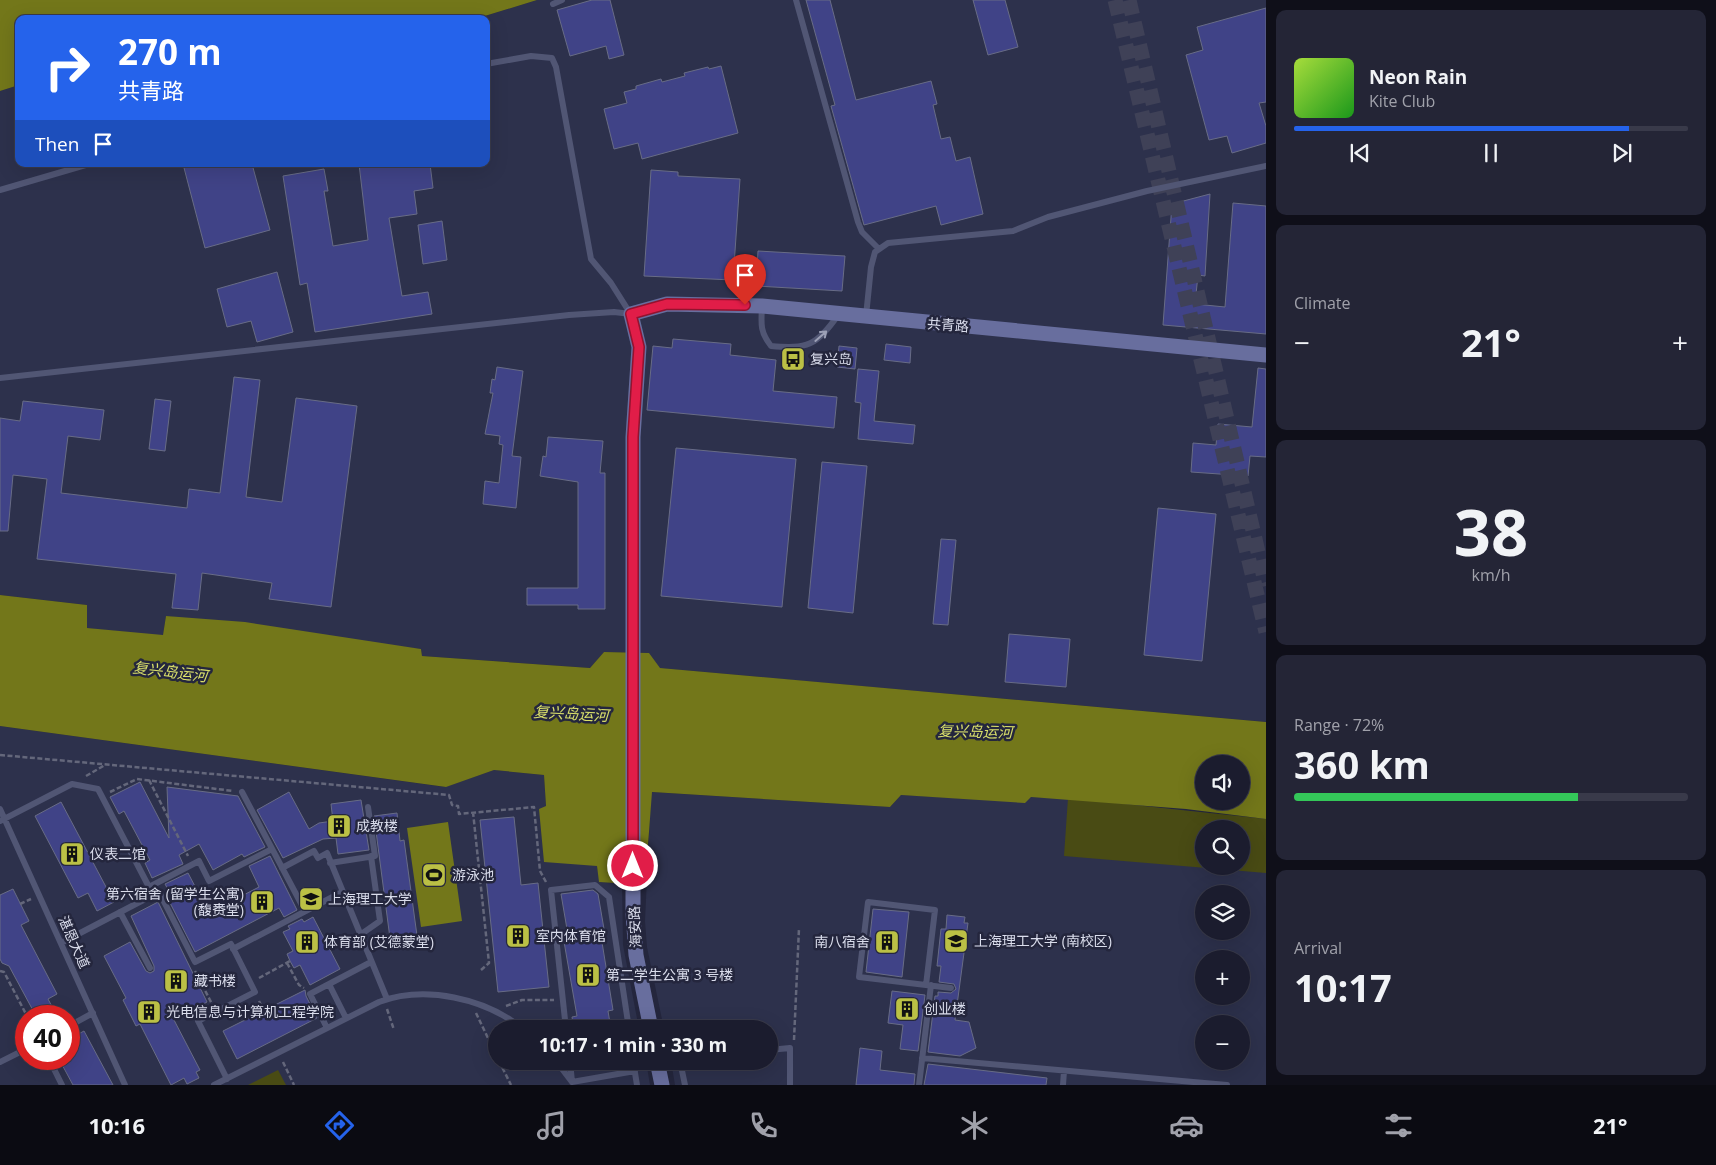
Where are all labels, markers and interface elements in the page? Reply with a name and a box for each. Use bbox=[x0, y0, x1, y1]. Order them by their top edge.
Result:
text: 270 m bbox=[118, 28, 222, 75]
icon: right bbox=[35, 35, 100, 100]
text: Neon Rain bbox=[1369, 64, 1467, 90]
text: 共青路 bbox=[118, 75, 184, 105]
text: Kite Club bbox=[1369, 90, 1435, 112]
icon: arrive bbox=[89, 130, 117, 158]
text: Then bbox=[35, 131, 79, 157]
icon: previous bbox=[1346, 139, 1374, 167]
icon: pause bbox=[1477, 139, 1505, 167]
icon: next bbox=[1608, 139, 1636, 167]
pin bbox=[724, 254, 766, 305]
icon: arrive bbox=[731, 261, 759, 289]
text: Climate bbox=[1294, 292, 1351, 314]
street label: 共青路 bbox=[926, 313, 970, 336]
text: 21° bbox=[1461, 316, 1521, 368]
text: − bbox=[1294, 323, 1310, 361]
text: + bbox=[1672, 323, 1688, 361]
one-way arrow bbox=[814, 331, 827, 342]
bus stop icon: 复兴岛 bbox=[780, 346, 806, 372]
place label: 复兴岛 bbox=[810, 349, 852, 368]
text: 38 bbox=[1454, 487, 1528, 575]
text: km/h bbox=[1472, 564, 1510, 586]
water label: 复兴岛运河 bbox=[132, 657, 212, 686]
water label: 复兴岛运河 bbox=[533, 701, 612, 725]
text: Range · 72% bbox=[1294, 714, 1384, 736]
water label: 复兴岛运河 bbox=[937, 720, 1016, 742]
text: 360 km bbox=[1294, 738, 1430, 790]
map controls bbox=[1195, 755, 1250, 1070]
button: sound bbox=[1195, 755, 1250, 810]
building icon: 成教楼 bbox=[326, 813, 352, 839]
place label: 成教楼 bbox=[356, 816, 398, 835]
button: search bbox=[1195, 820, 1250, 875]
position arrow bbox=[606, 839, 658, 891]
building icon: 仪表二馆 bbox=[59, 841, 85, 867]
place label: 仪表二馆 bbox=[90, 844, 146, 863]
sports icon: 游泳池 bbox=[421, 862, 447, 888]
place label: 游泳池 bbox=[452, 865, 494, 884]
place label: 第六宿舍 (留学生公寓) (馥赉堂) bbox=[106, 884, 244, 919]
button: layers bbox=[1195, 885, 1250, 940]
school or university icon: 上海理工大学 bbox=[298, 886, 324, 912]
building icon: 第六宿舍 (留学生公寓) (馥赉堂) bbox=[249, 889, 275, 915]
place label: 上海理工大学 bbox=[328, 889, 412, 908]
street label: 海安路 bbox=[624, 906, 645, 948]
street label: 湛恩大道 bbox=[54, 912, 95, 971]
building icon: 室内体育馆 bbox=[505, 923, 531, 949]
place label: 室内体育馆 bbox=[536, 926, 606, 945]
school or university icon: 上海理工大学 (南校区) bbox=[943, 928, 969, 954]
building icon: 体育部 (艾德蒙堂) bbox=[294, 929, 320, 955]
building icon: 南八宿舍 bbox=[874, 929, 900, 955]
place label: 上海理工大学 (南校区) bbox=[974, 931, 1112, 950]
place label: 体育部 (艾德蒙堂) bbox=[324, 932, 434, 951]
place label: 南八宿舍 bbox=[814, 932, 870, 951]
text: Arrival bbox=[1294, 937, 1342, 959]
button: + bbox=[1195, 950, 1250, 1005]
text: 10:17 bbox=[1294, 961, 1392, 1013]
building icon: 第二学生公寓 3 号楼 bbox=[575, 962, 601, 988]
place label: 第二学生公寓 3 号楼 bbox=[606, 965, 733, 984]
building icon: 藏书楼 bbox=[163, 968, 189, 994]
place label: 藏书楼 bbox=[194, 971, 236, 990]
building icon: 创业楼 bbox=[894, 996, 920, 1022]
building icon: 光电信息与计算机工程学院 bbox=[136, 999, 162, 1025]
place label: 创业楼 bbox=[924, 999, 966, 1018]
place label: 光电信息与计算机工程学院 bbox=[166, 1002, 334, 1021]
speed limit sign: 40 bbox=[15, 1005, 80, 1070]
button: − bbox=[1195, 1015, 1250, 1070]
text: 10:17 · 1 min · 330 m bbox=[539, 1032, 727, 1058]
icon: directions bbox=[322, 1108, 357, 1143]
icon: music bbox=[534, 1108, 569, 1143]
icon: phone bbox=[746, 1108, 781, 1143]
icon: climate bbox=[957, 1108, 992, 1143]
icon: car bbox=[1169, 1108, 1204, 1143]
icon: filters bbox=[1381, 1108, 1416, 1143]
text: 10:16 bbox=[88, 1110, 145, 1140]
text: 21° bbox=[1593, 1110, 1628, 1140]

